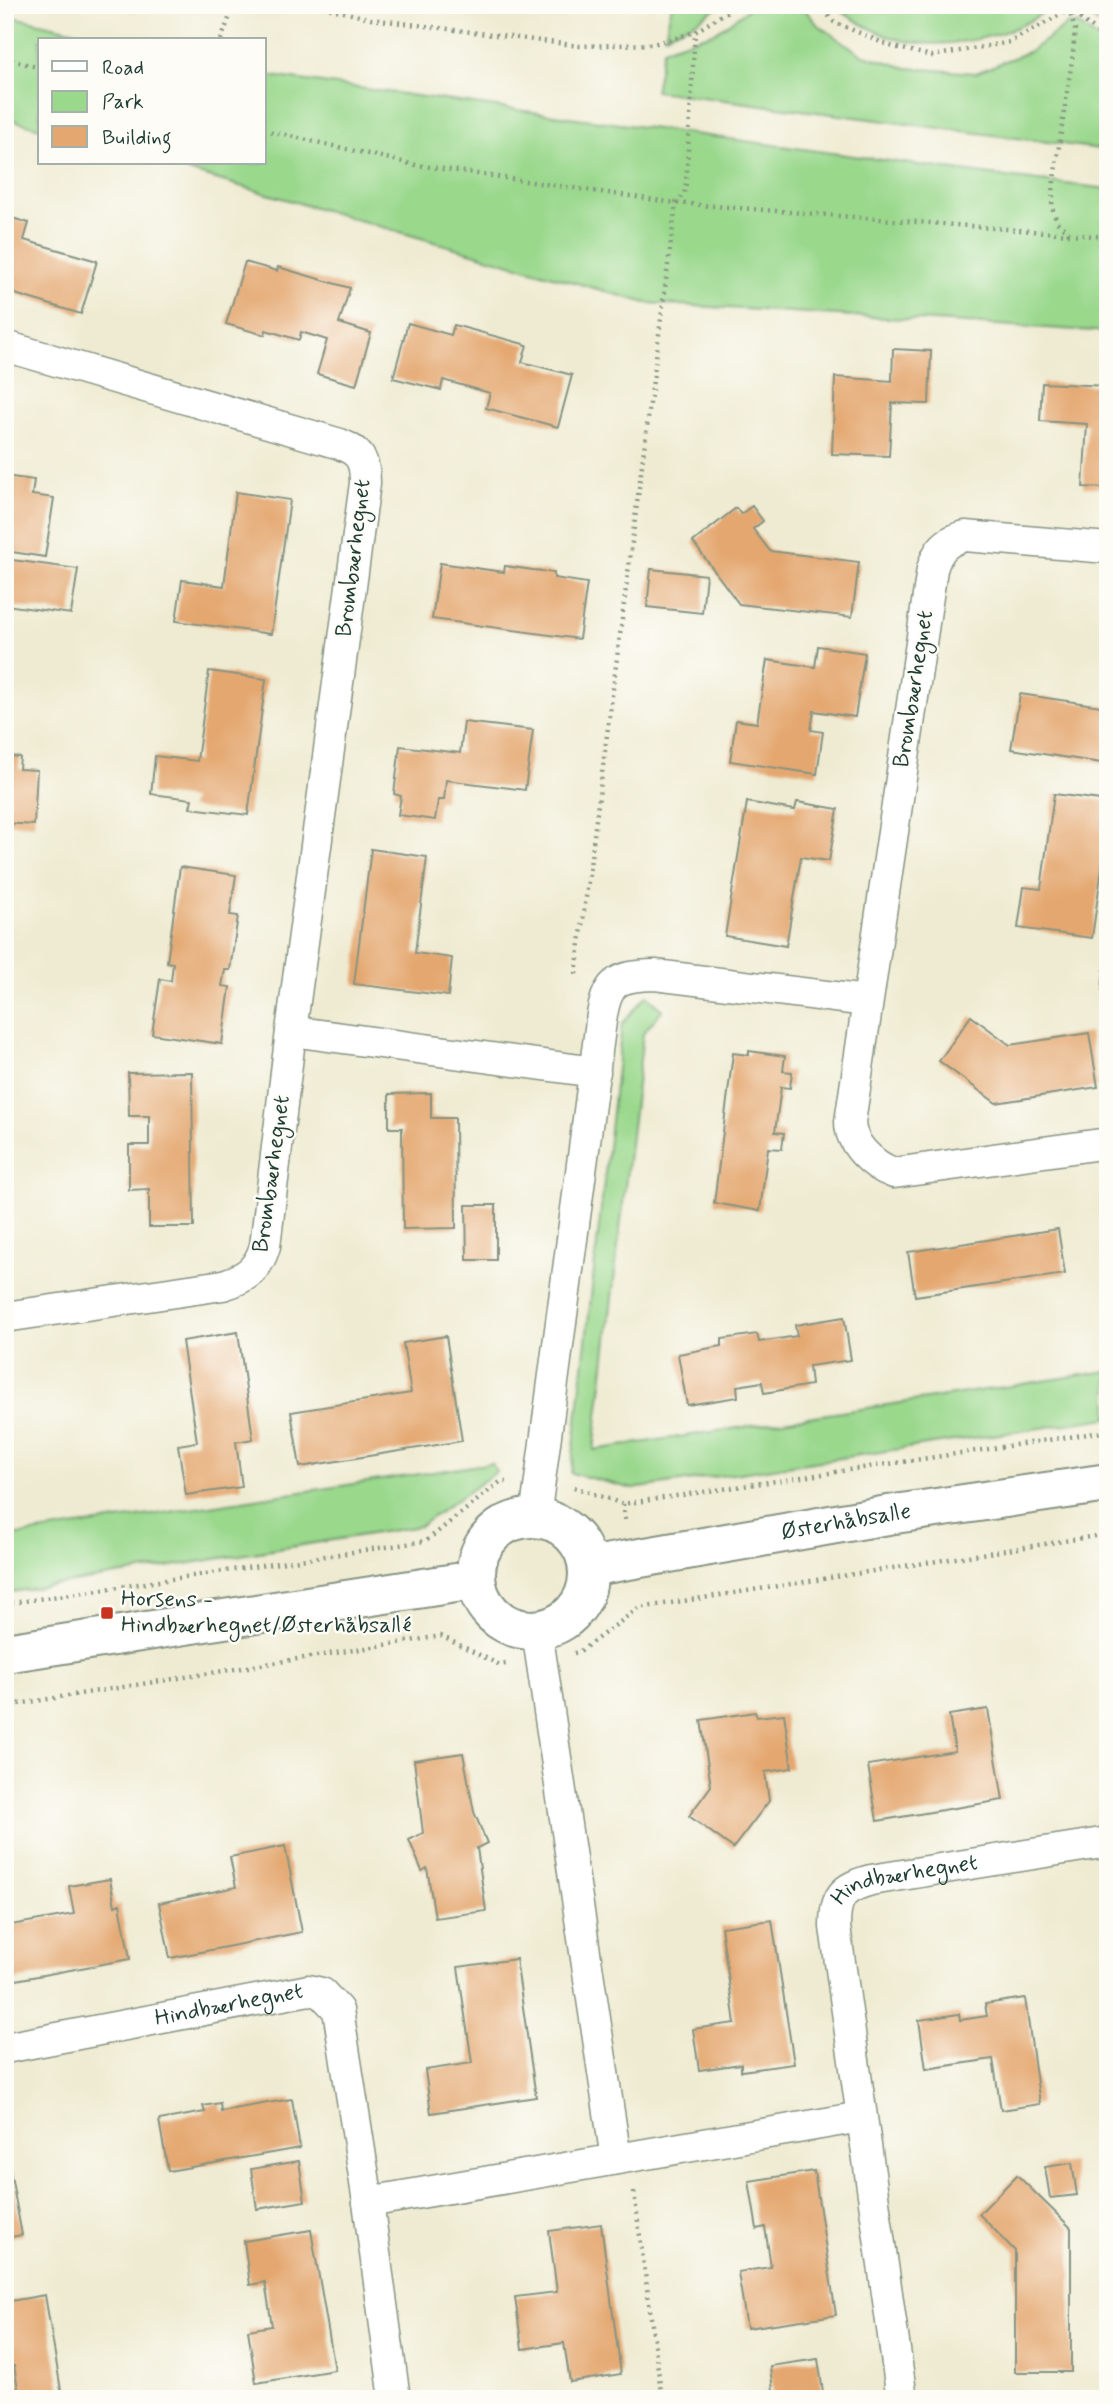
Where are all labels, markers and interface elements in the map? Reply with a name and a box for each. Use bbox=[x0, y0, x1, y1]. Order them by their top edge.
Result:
legend bbox=[38, 38, 266, 164]
text: Road bbox=[102, 54, 144, 82]
text: Park bbox=[102, 88, 144, 116]
text: Building bbox=[102, 124, 172, 154]
street label: Brombærhegnet bbox=[329, 477, 381, 639]
street label: Brombærhegnet bbox=[887, 608, 943, 770]
street label: Brombærhegnet bbox=[246, 1093, 300, 1255]
street label: Østerhåbsalle bbox=[779, 1497, 913, 1548]
place label: Horsens - Hindbærhegnet/Østerhåbsallé bbox=[121, 1585, 412, 1643]
marker: Horsens - Hindbærhegnet/Østerhåbsallé bbox=[99, 1605, 115, 1621]
street label: Hindbærhegnet bbox=[824, 1848, 980, 1911]
street label: Hindbærhegnet bbox=[152, 1976, 306, 2034]

